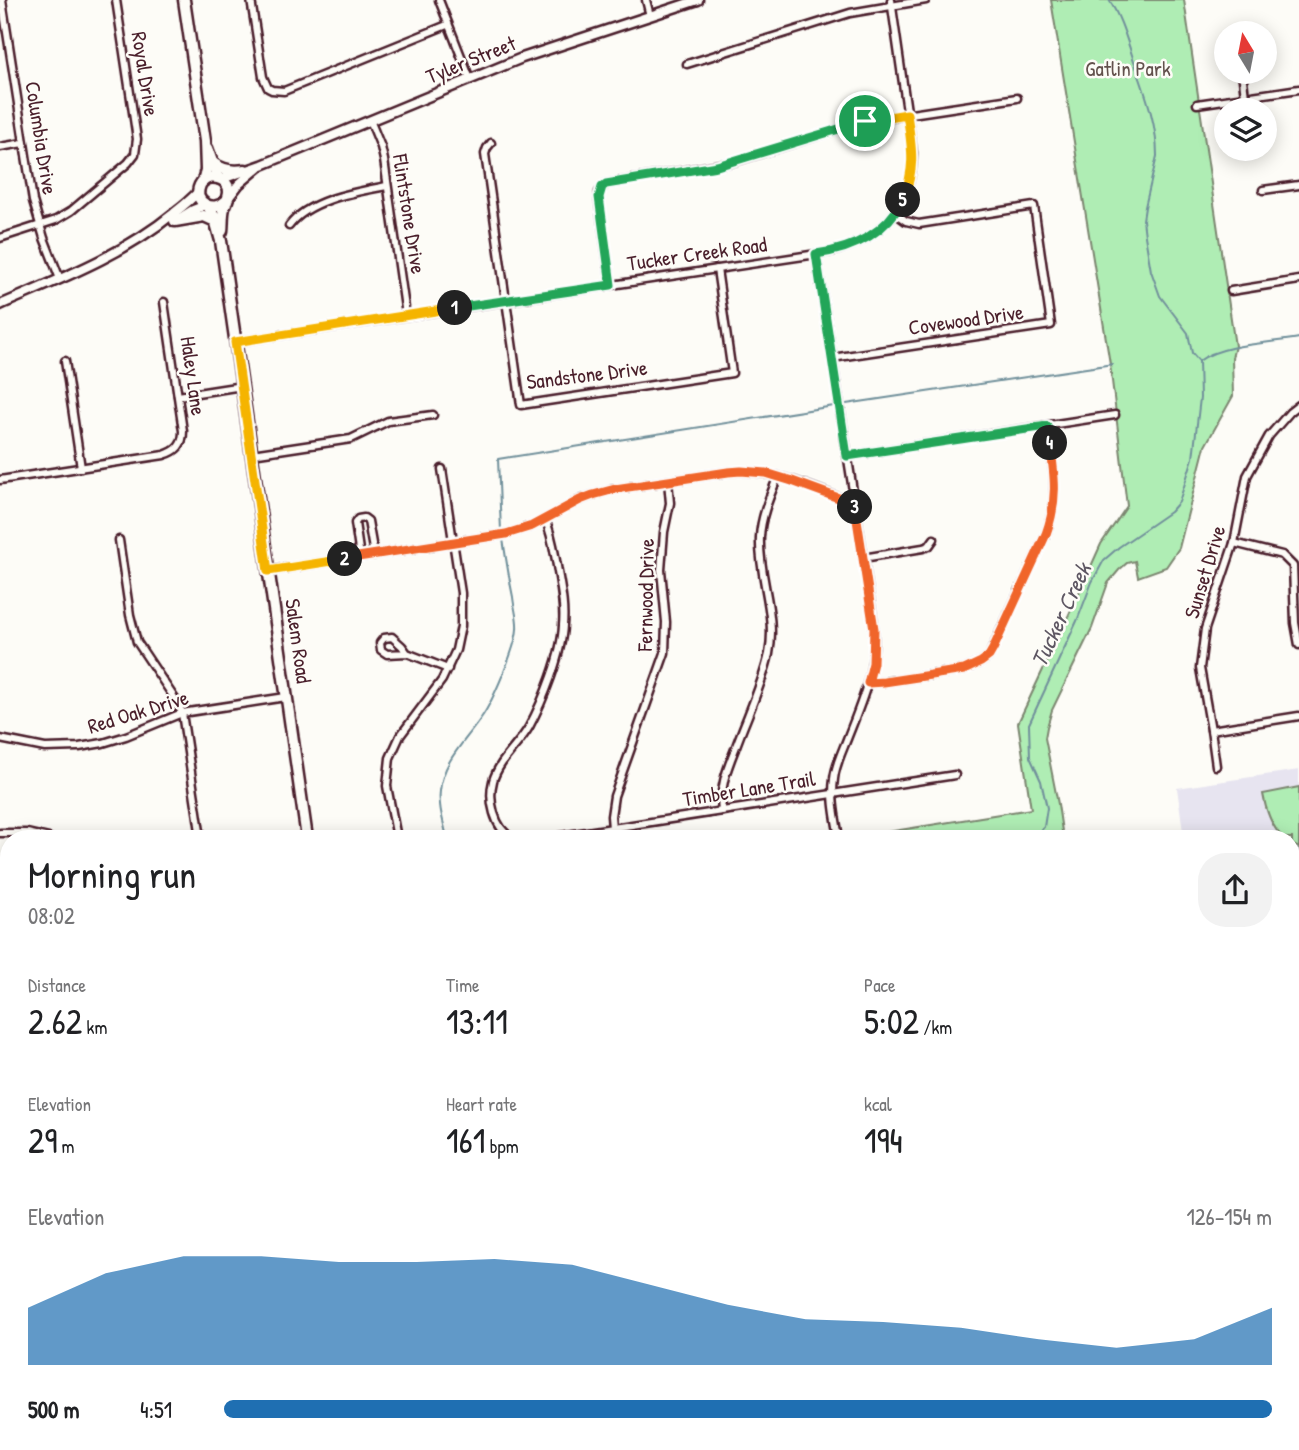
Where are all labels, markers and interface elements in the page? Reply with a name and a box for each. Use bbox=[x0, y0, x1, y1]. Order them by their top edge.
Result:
north arrow bbox=[1214, 21, 1278, 84]
map controls bbox=[1214, 21, 1277, 161]
street label: Tyler Street bbox=[422, 28, 521, 91]
street label: Royal Drive bbox=[125, 30, 166, 118]
park label: Gatlin Park bbox=[1085, 54, 1171, 83]
street label: Columbia Drive bbox=[18, 79, 65, 197]
pin bbox=[835, 91, 895, 151]
button: layers bbox=[1214, 98, 1277, 161]
icon: arrive bbox=[846, 102, 884, 140]
street label: Flintstone Drive bbox=[386, 151, 433, 276]
pin: 5 bbox=[886, 182, 920, 218]
text: 5 bbox=[898, 186, 907, 212]
street label: Tucker Creek Road bbox=[625, 229, 769, 278]
pin: 1 bbox=[438, 290, 472, 326]
text: 1 bbox=[451, 294, 458, 320]
street label: Covewood Drive bbox=[907, 297, 1025, 342]
street label: Haley Lane bbox=[174, 334, 213, 417]
street label: Sandstone Drive bbox=[525, 353, 649, 396]
pin: 4 bbox=[1032, 426, 1068, 460]
text: 4 bbox=[1046, 429, 1053, 455]
pin: 3 bbox=[838, 490, 872, 524]
text: 3 bbox=[850, 493, 859, 519]
street label: Sunset Drive bbox=[1177, 522, 1232, 622]
street label: Fernwood Drive bbox=[630, 538, 661, 653]
pin: 2 bbox=[328, 542, 362, 576]
text: 2 bbox=[340, 545, 349, 571]
water label: Tucker Creek bbox=[1023, 556, 1099, 672]
street label: Salem Road bbox=[278, 597, 319, 685]
street label: Red Oak Drive bbox=[84, 682, 192, 741]
street label: Timber Lane Trail bbox=[681, 764, 818, 813]
text: Morning run bbox=[28, 848, 196, 900]
button: share bbox=[1198, 853, 1272, 927]
text: 08:02 bbox=[28, 900, 75, 931]
text: Distance bbox=[28, 972, 86, 998]
text: Time bbox=[446, 972, 480, 998]
text: Pace bbox=[864, 972, 896, 998]
text: 2.62 bbox=[28, 998, 82, 1045]
text: 13:11 bbox=[446, 998, 508, 1045]
text: 5:02 bbox=[864, 998, 919, 1045]
text: km bbox=[82, 1014, 107, 1040]
text: /km bbox=[919, 1014, 952, 1040]
text: Elevation bbox=[28, 1091, 91, 1117]
text: Heart rate bbox=[446, 1091, 517, 1117]
text: kcal bbox=[864, 1091, 892, 1117]
text: 29 bbox=[28, 1117, 57, 1164]
text: 161 bbox=[446, 1117, 485, 1164]
text: 194 bbox=[864, 1117, 903, 1164]
text: m bbox=[57, 1133, 75, 1159]
text: bpm bbox=[485, 1133, 519, 1159]
text: Elevation bbox=[28, 1201, 104, 1232]
text: 126–154 m bbox=[1186, 1201, 1272, 1232]
text: 500 m bbox=[28, 1394, 79, 1425]
text: 4:51 bbox=[140, 1394, 172, 1425]

